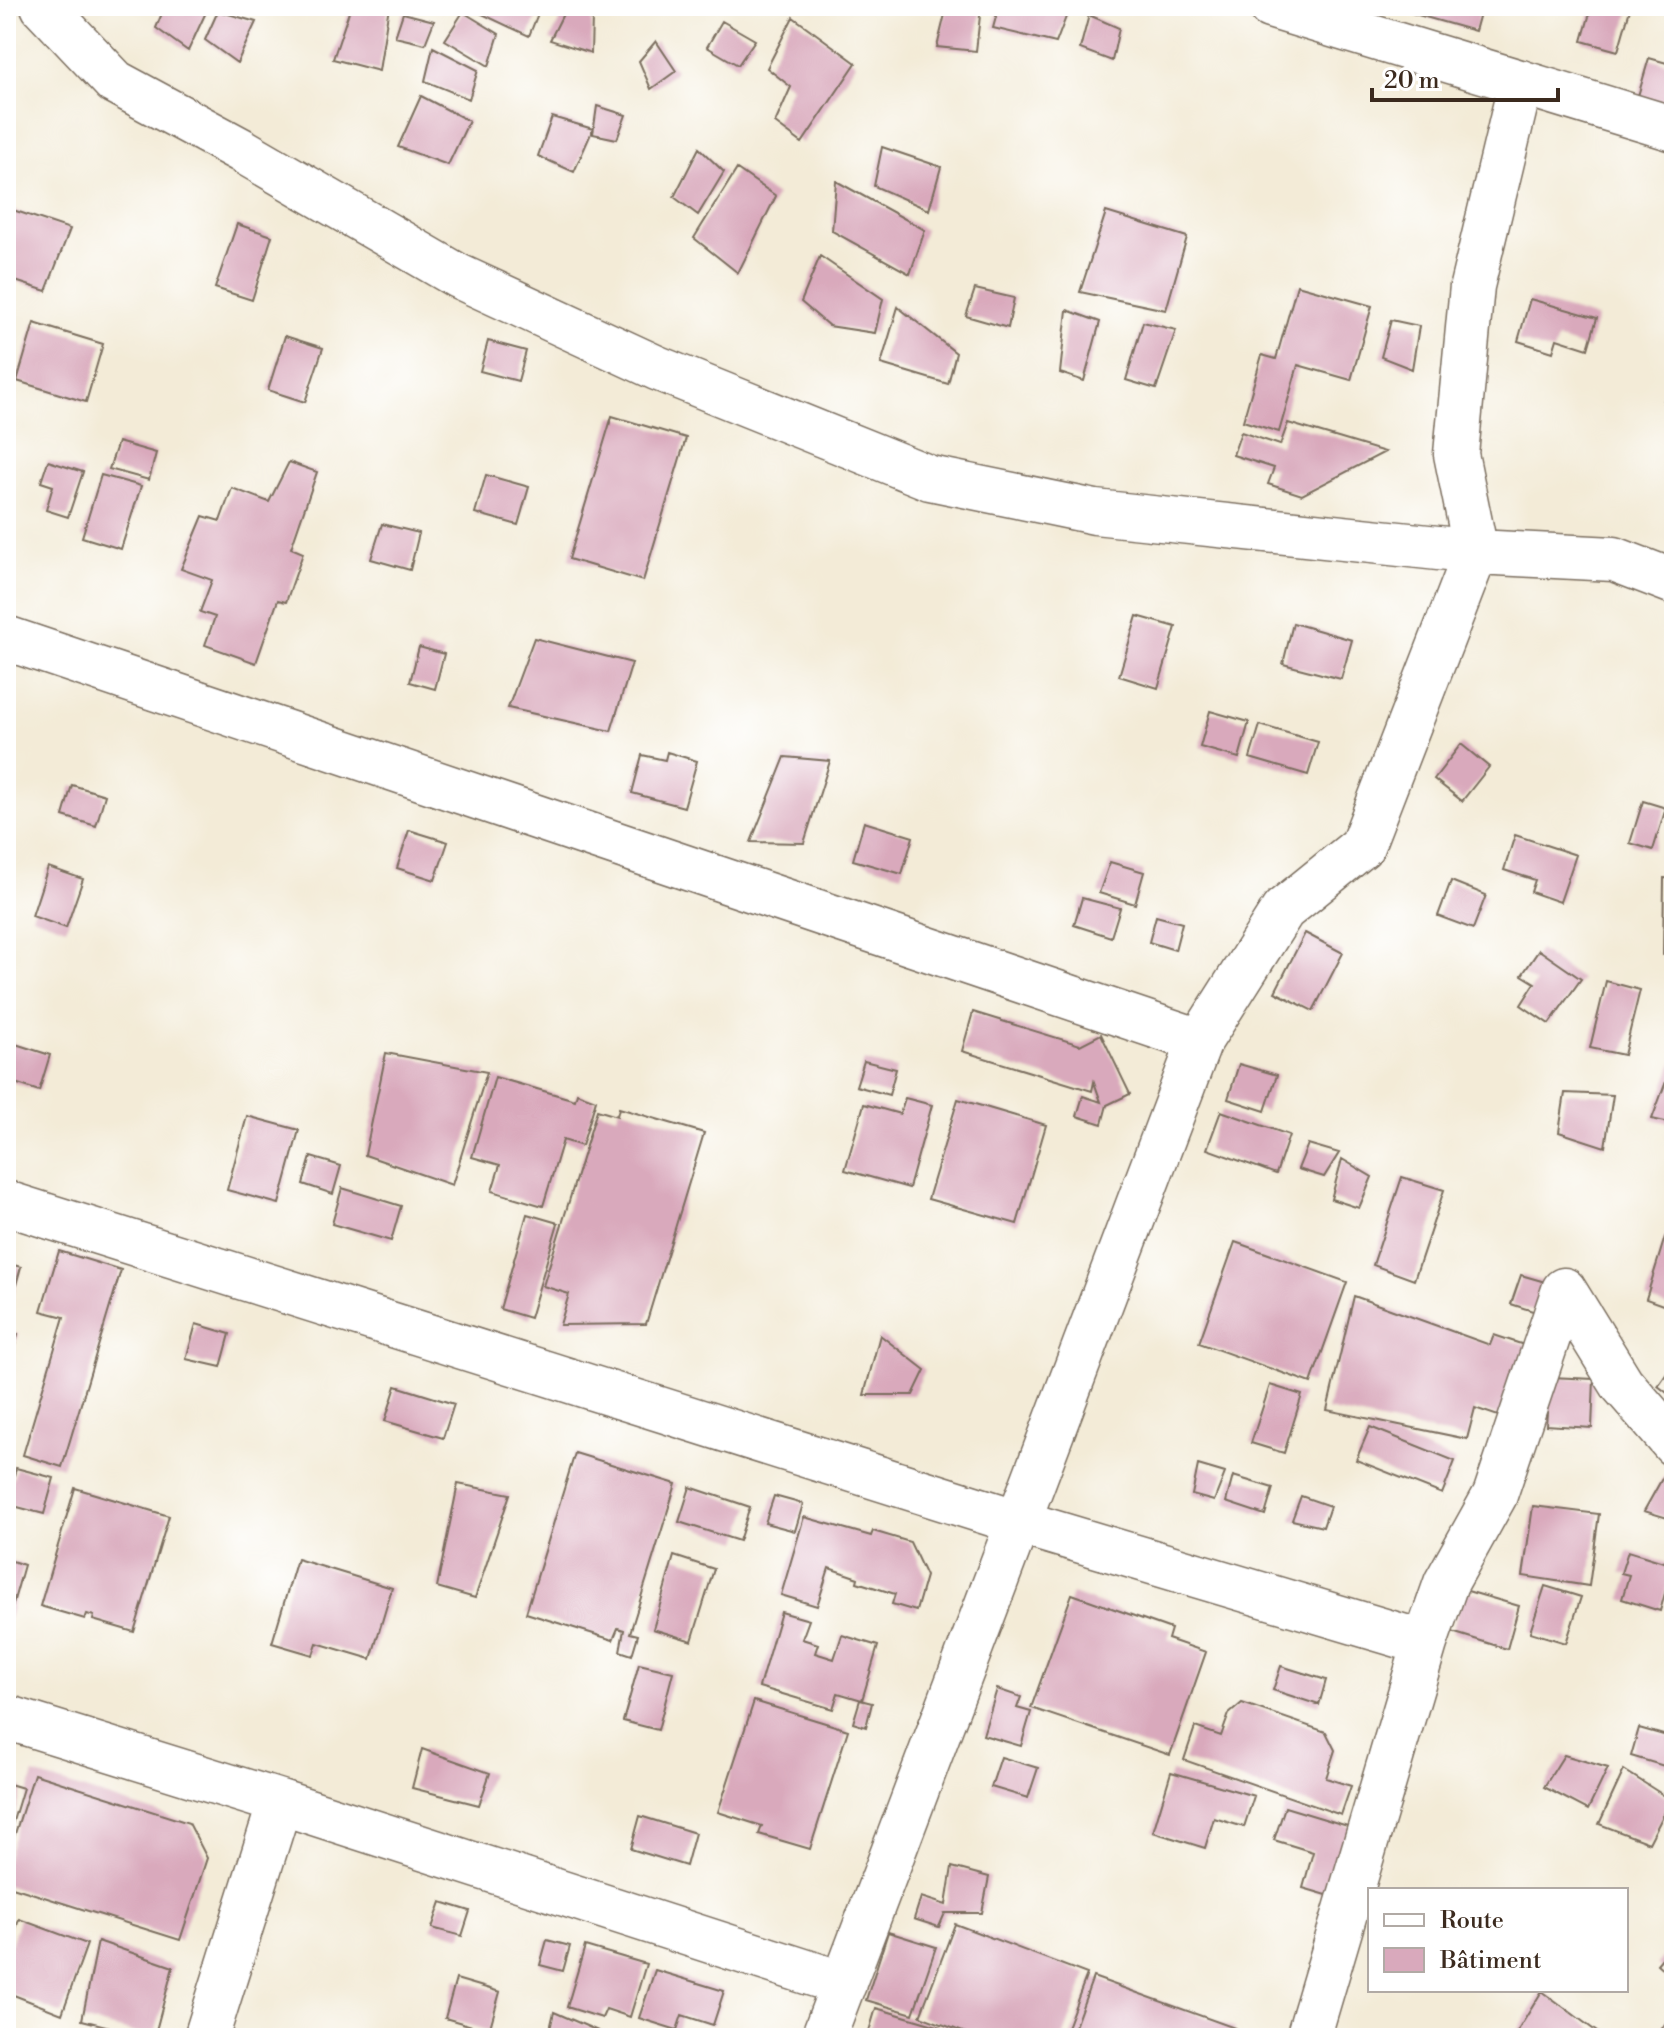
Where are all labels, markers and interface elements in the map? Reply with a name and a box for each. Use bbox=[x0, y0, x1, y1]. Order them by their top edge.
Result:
scale bar bbox=[1372, 52, 1558, 102]
text: 20 m bbox=[1384, 66, 1440, 96]
legend bbox=[1368, 1888, 1628, 1992]
text: Route bbox=[1440, 1906, 1504, 1936]
text: Bâtiment bbox=[1439, 1946, 1542, 1976]

